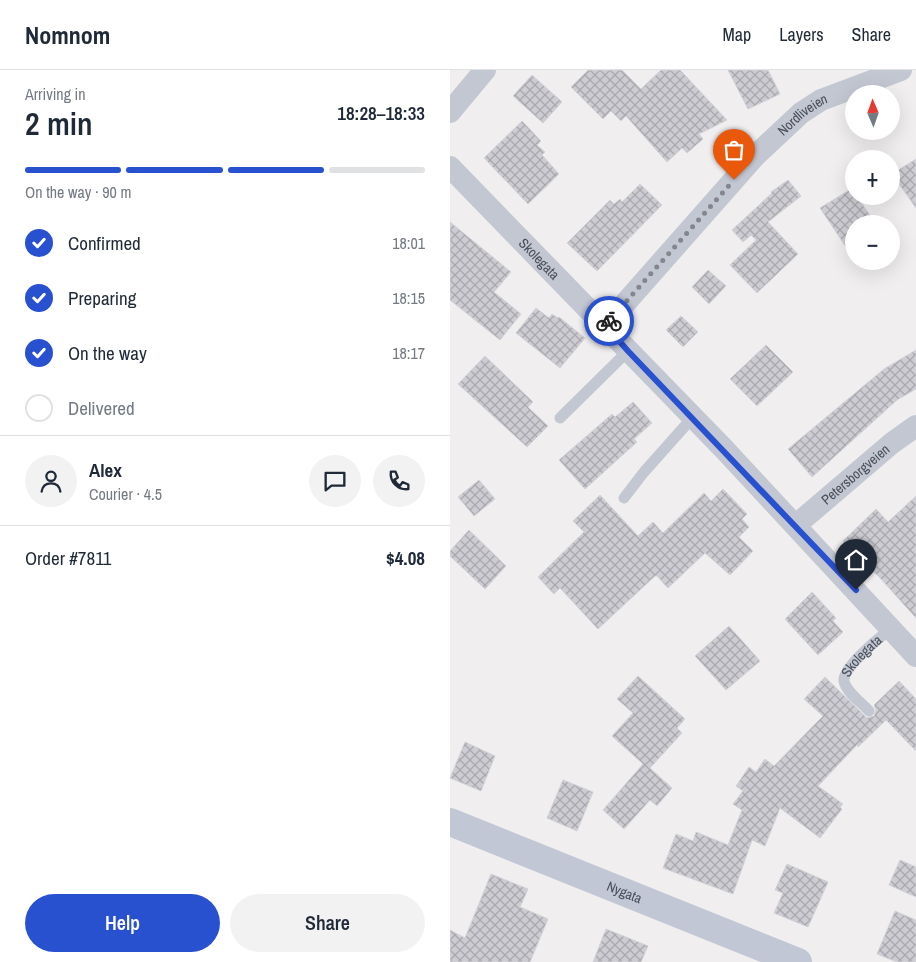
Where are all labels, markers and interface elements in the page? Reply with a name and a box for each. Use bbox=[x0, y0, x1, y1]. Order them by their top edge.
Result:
text: Nomnom bbox=[25, 19, 110, 51]
text: Map bbox=[723, 22, 751, 47]
text: Layers bbox=[779, 22, 824, 47]
text: Share bbox=[852, 22, 891, 47]
text: Arriving in bbox=[25, 83, 86, 105]
north arrow bbox=[845, 85, 900, 140]
map controls bbox=[845, 85, 900, 270]
street label: Nordliveien bbox=[774, 90, 830, 139]
text: 18:28–18:33 bbox=[337, 100, 425, 126]
text: 2 min bbox=[25, 102, 93, 145]
pin bbox=[713, 129, 755, 180]
icon: bag bbox=[720, 136, 748, 164]
button: + bbox=[845, 150, 900, 205]
text: On the way · 90 m bbox=[25, 181, 131, 203]
button: − bbox=[845, 215, 900, 270]
icon: check bbox=[25, 229, 53, 257]
text: Confirmed bbox=[68, 230, 141, 256]
text: 18:01 bbox=[392, 232, 425, 254]
street label: Skolegata bbox=[515, 234, 564, 284]
icon: check bbox=[25, 284, 53, 312]
text: Preparing bbox=[68, 285, 136, 311]
text: 18:15 bbox=[392, 287, 425, 309]
courier bbox=[584, 296, 634, 346]
icon: bike bbox=[595, 307, 623, 335]
icon: check bbox=[25, 339, 53, 367]
text: On the way bbox=[68, 340, 147, 366]
text: 18:17 bbox=[392, 342, 425, 364]
text: Delivered bbox=[68, 395, 135, 421]
street label: Petersborgveien bbox=[817, 440, 893, 509]
button: person bbox=[25, 455, 77, 507]
button: chat bbox=[309, 455, 361, 507]
button: phone bbox=[373, 455, 425, 507]
text: Alex bbox=[89, 457, 122, 483]
text: Courier · 4.5 bbox=[89, 483, 162, 505]
pin bbox=[835, 539, 877, 590]
text: Order #7811 bbox=[25, 545, 111, 571]
text: $4.08 bbox=[386, 545, 425, 571]
icon: home bbox=[842, 546, 870, 574]
street label: Skolegata bbox=[837, 631, 886, 680]
street label: Nygata bbox=[604, 877, 645, 908]
button: Help bbox=[25, 894, 220, 952]
button: Share bbox=[230, 894, 425, 952]

